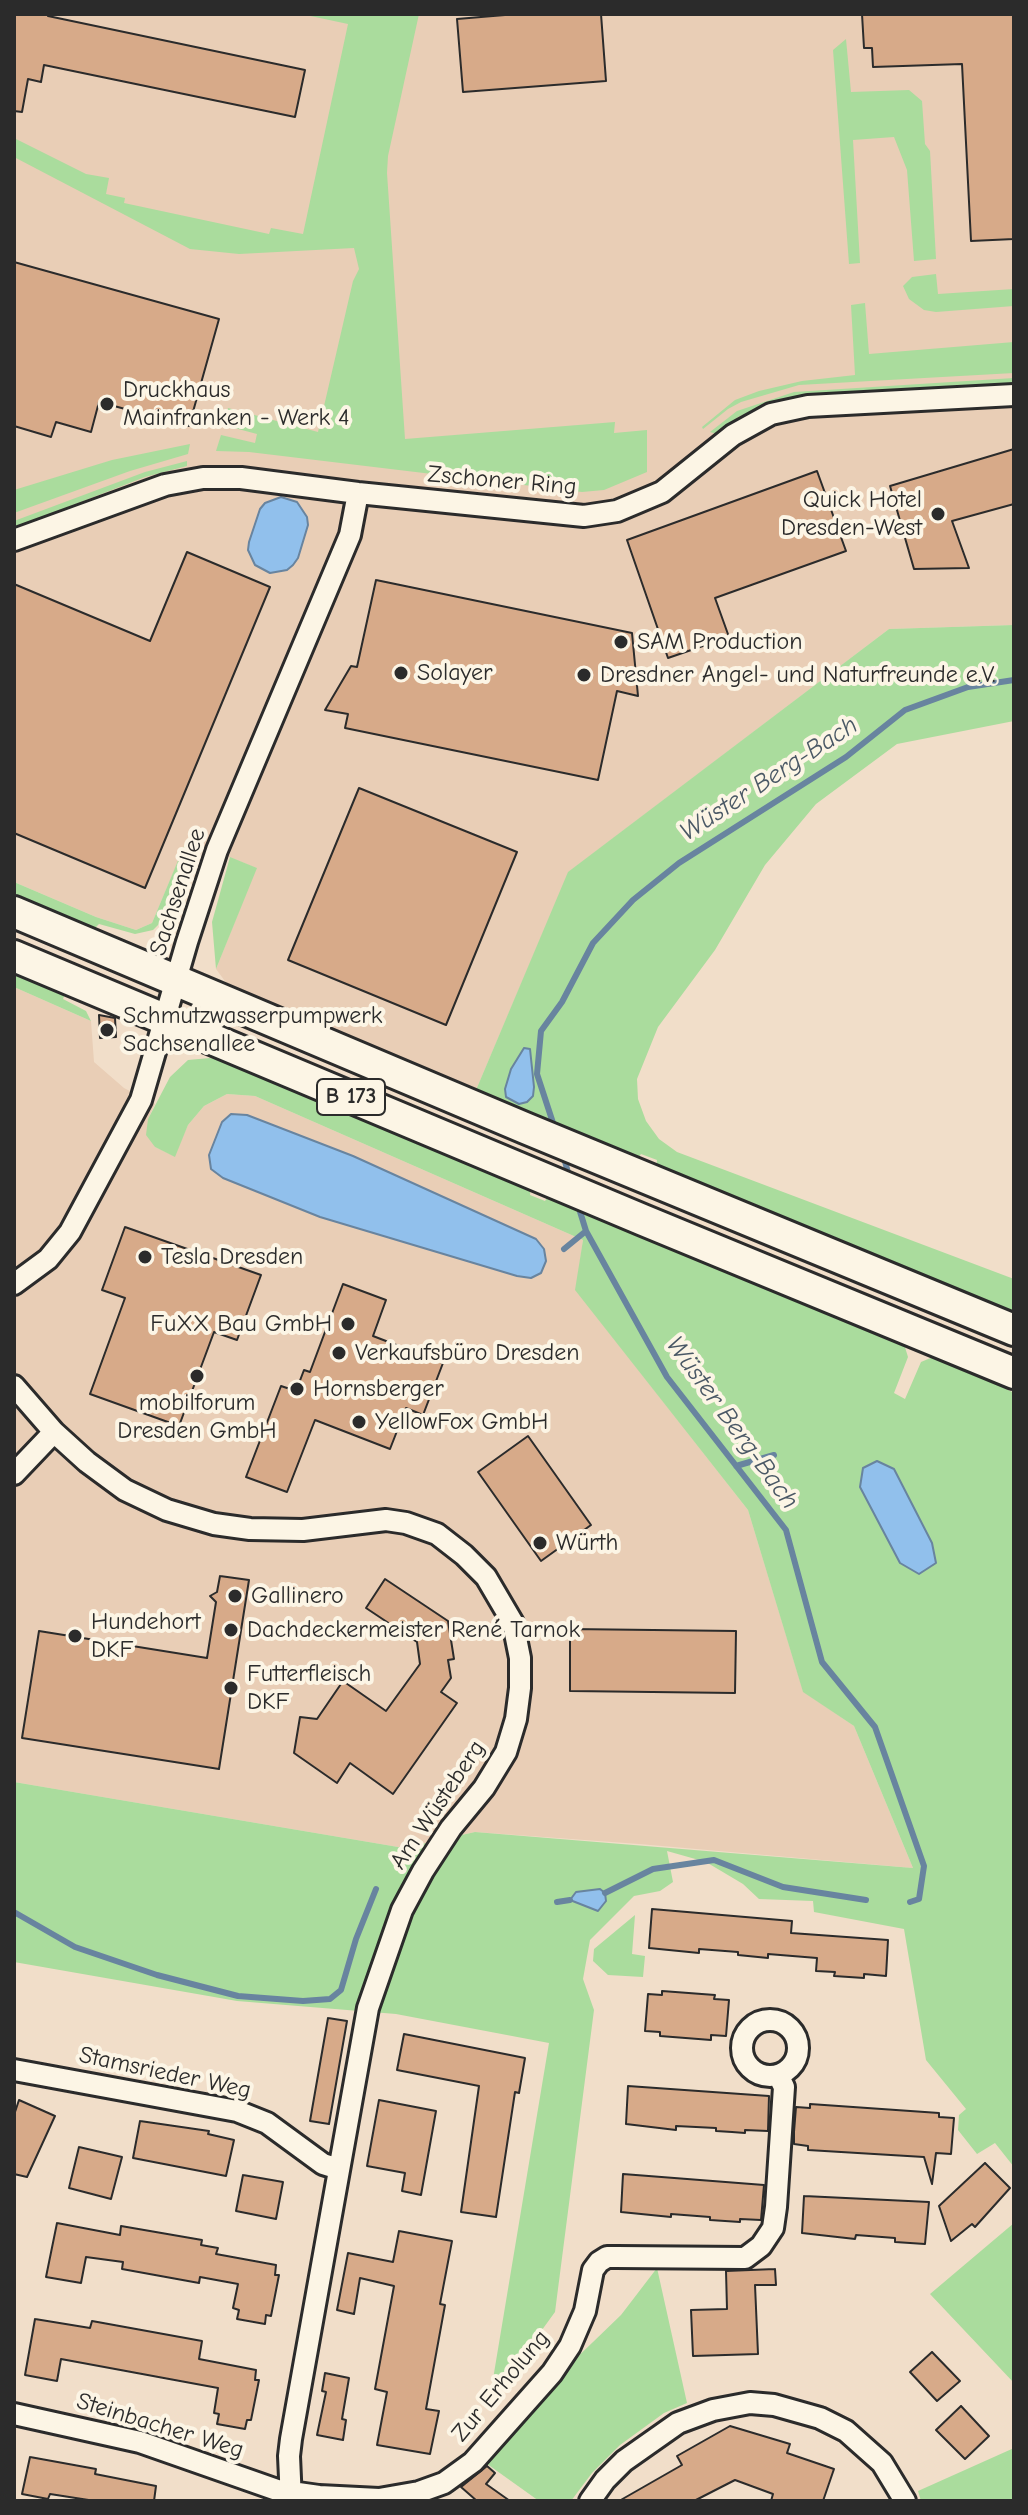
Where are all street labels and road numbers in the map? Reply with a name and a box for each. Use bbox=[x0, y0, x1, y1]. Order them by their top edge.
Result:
street label: Zschoner Ring bbox=[426, 460, 578, 502]
street label: Sachsenallee bbox=[144, 825, 212, 959]
road number: B 173 bbox=[317, 1079, 385, 1115]
street label: Am Wüsteberg bbox=[384, 1735, 492, 1875]
street label: Stamsrieder Weg bbox=[76, 2041, 254, 2105]
street label: Zur Erholung bbox=[446, 2324, 556, 2448]
street label: Steinbacher Weg bbox=[73, 2387, 247, 2465]

